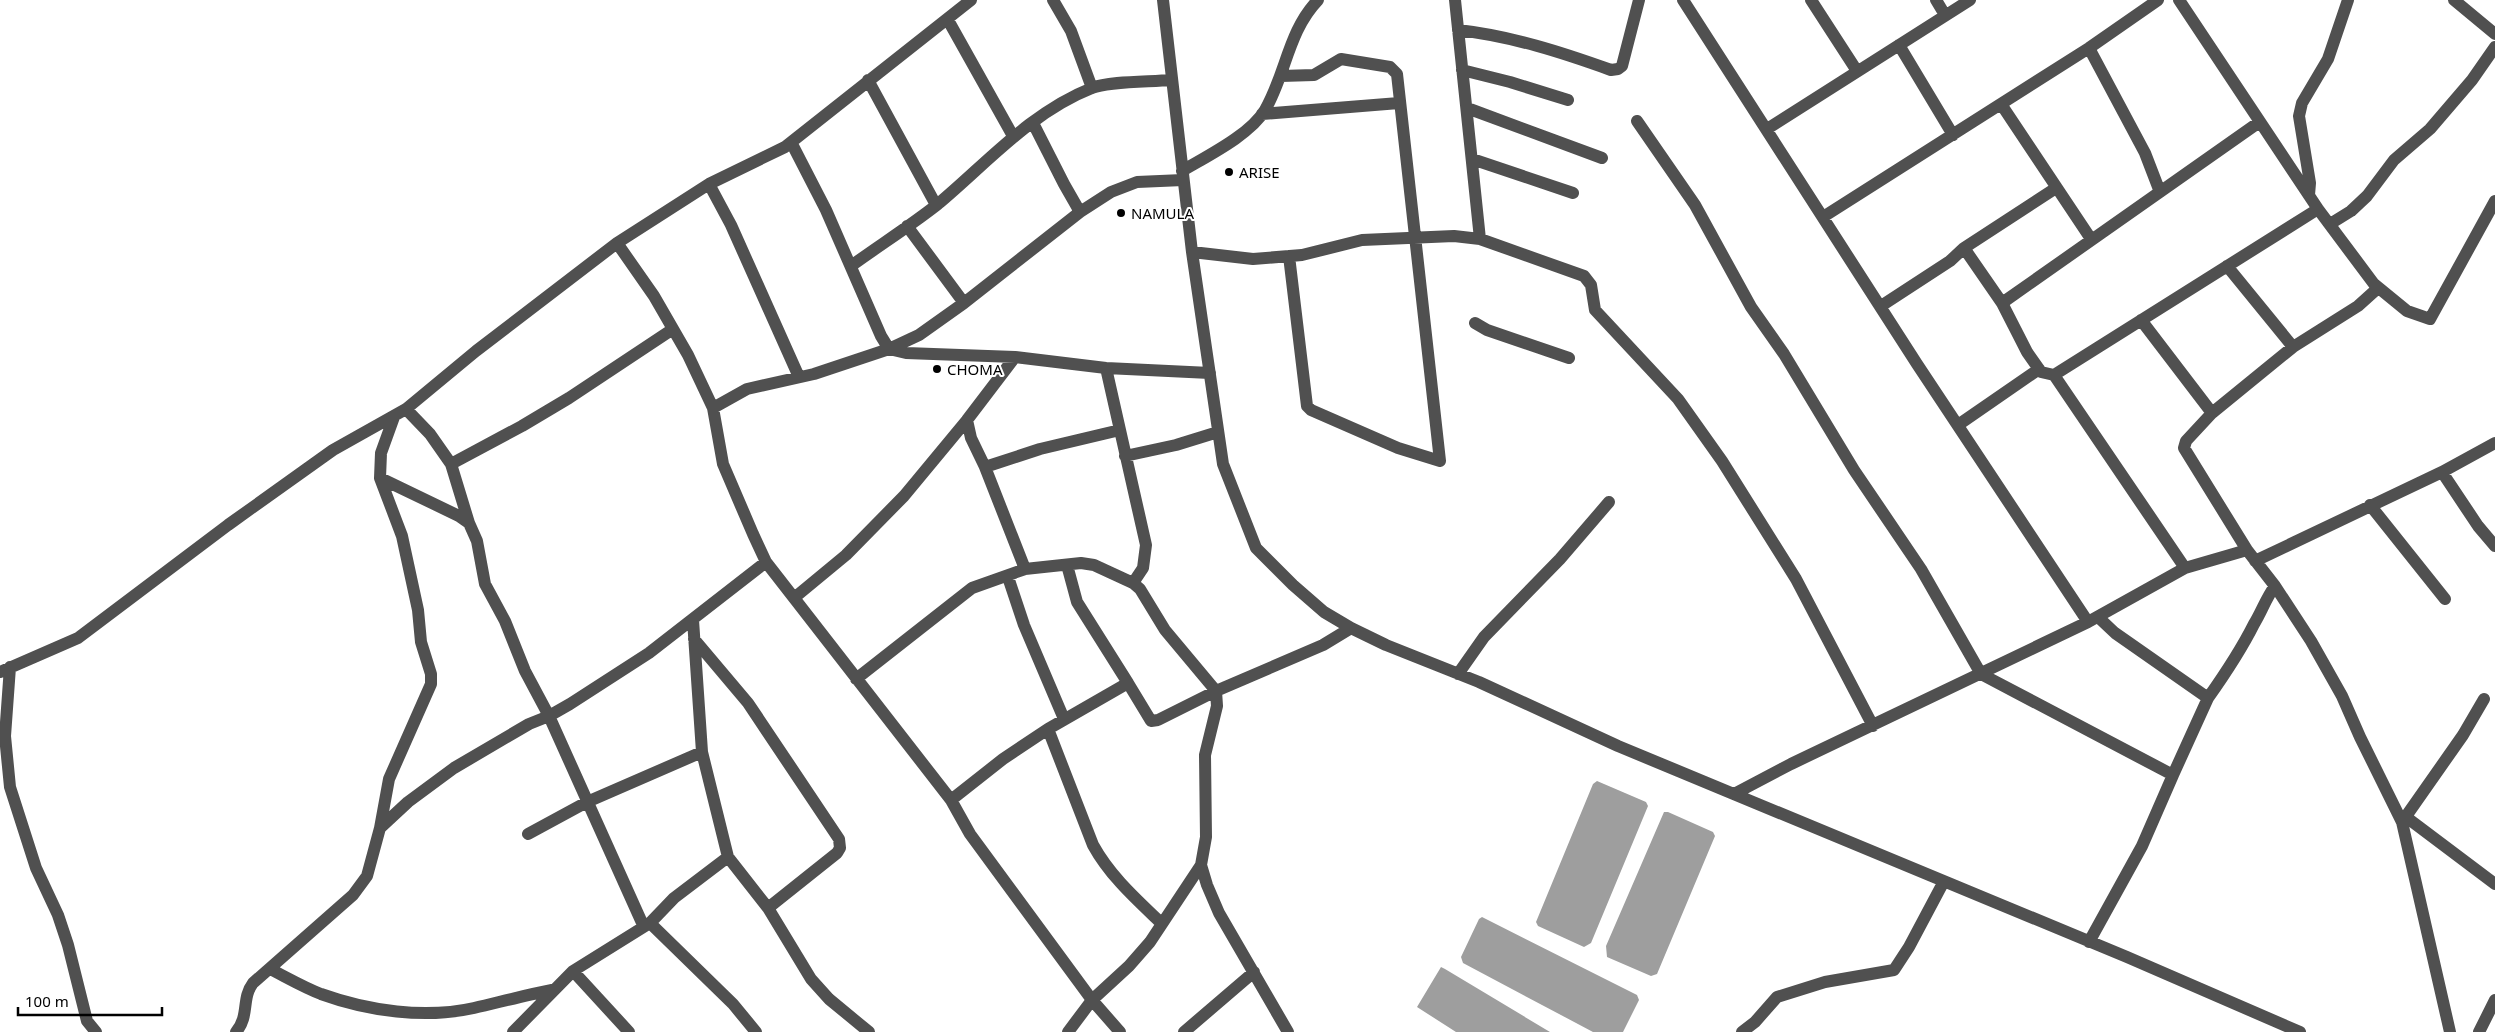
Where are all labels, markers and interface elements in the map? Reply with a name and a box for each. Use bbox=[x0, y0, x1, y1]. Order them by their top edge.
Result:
place label: ARISE bbox=[1239, 162, 1280, 182]
marker: ARISE bbox=[1223, 166, 1235, 178]
place label: NAMULA bbox=[1131, 203, 1194, 223]
marker: NAMULA bbox=[1115, 207, 1127, 219]
place label: CHOMA bbox=[947, 359, 1003, 379]
marker: CHOMA bbox=[931, 363, 943, 375]
scale bar bbox=[18, 984, 161, 1016]
text: 100 m bbox=[25, 991, 69, 1011]

